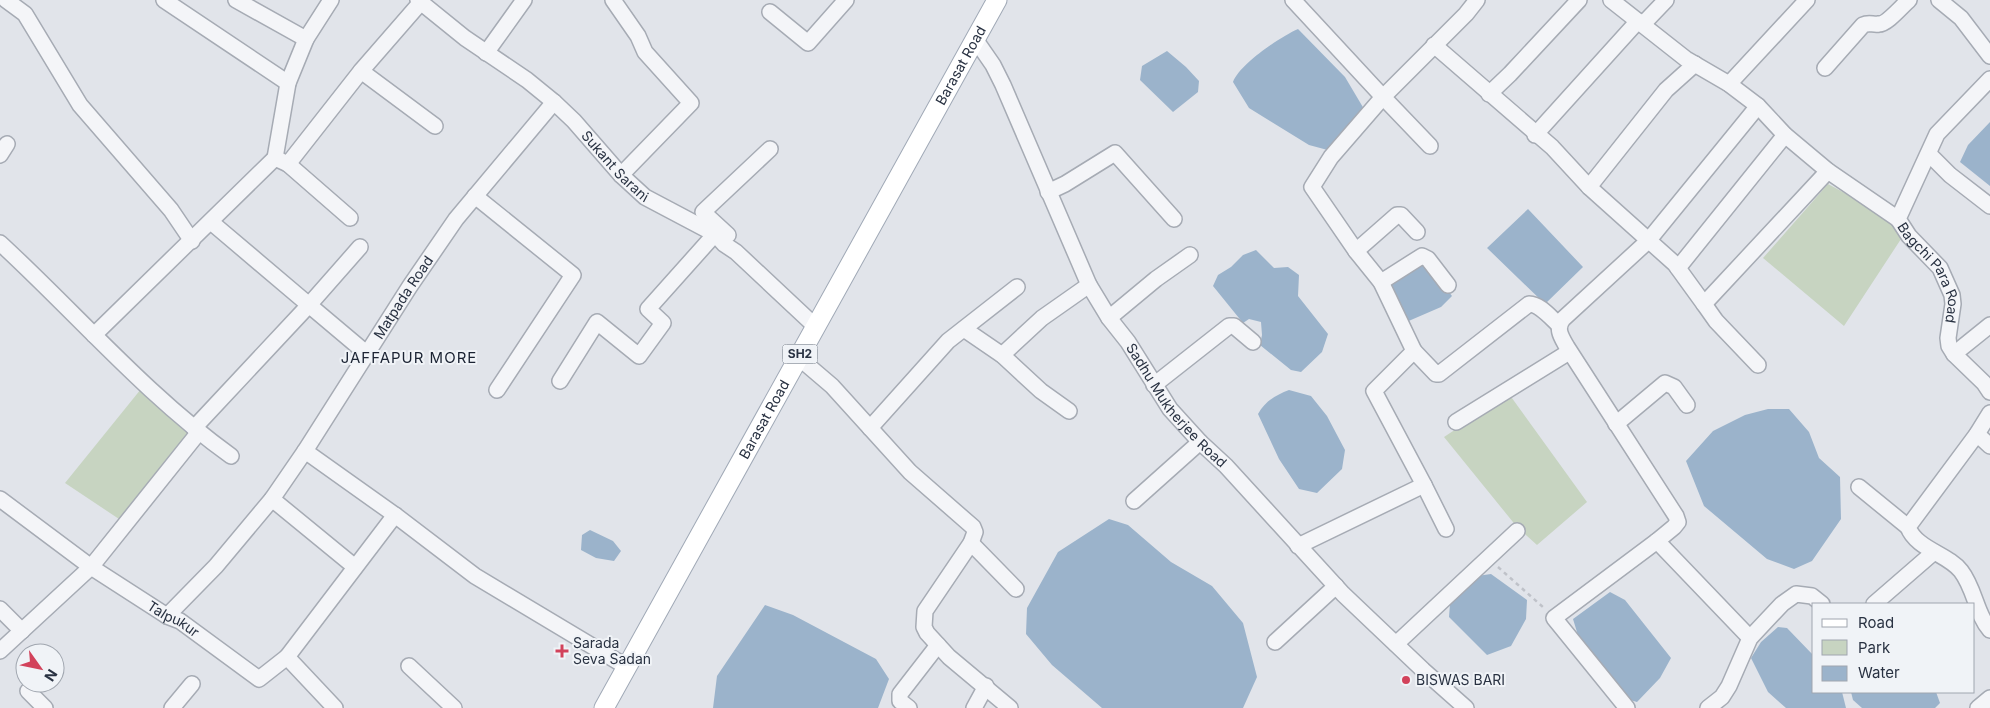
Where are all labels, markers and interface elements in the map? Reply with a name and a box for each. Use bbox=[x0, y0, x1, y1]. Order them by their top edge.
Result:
street label: Barasat Road bbox=[932, 23, 989, 108]
street label: Sukant Sarani bbox=[578, 127, 652, 205]
street label: Bagchi Para Road bbox=[1894, 219, 1962, 324]
street label: Matpada Road bbox=[370, 252, 436, 342]
street label: Sadhu Mukherjee Road bbox=[1123, 340, 1231, 471]
road number: SH2 bbox=[782, 344, 818, 364]
district label: JAFFAPUR MORE bbox=[341, 348, 477, 367]
street label: Barasat Road bbox=[735, 377, 792, 462]
street label: Talpukur bbox=[144, 597, 203, 640]
legend bbox=[1812, 603, 1975, 693]
text: Road bbox=[1858, 613, 1894, 632]
place label: Sarada Seva Sadan bbox=[573, 634, 651, 667]
text: Park bbox=[1858, 638, 1891, 657]
north arrow bbox=[15, 643, 65, 693]
marker: Sarada Seva Sadan bbox=[555, 644, 569, 658]
text: Water bbox=[1858, 663, 1900, 682]
text: N bbox=[41, 666, 61, 684]
place label: BISWAS BARI bbox=[1416, 671, 1505, 688]
marker: BISWAS BARI bbox=[1400, 674, 1412, 686]

